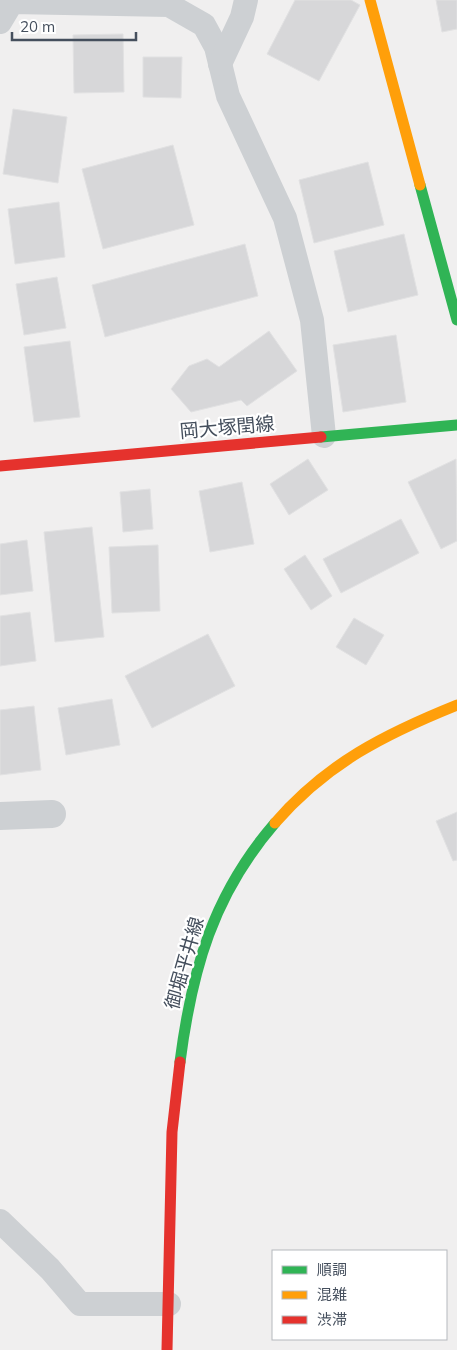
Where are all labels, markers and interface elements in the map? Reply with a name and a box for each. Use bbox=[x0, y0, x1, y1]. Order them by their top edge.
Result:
scale bar bbox=[12, 10, 136, 42]
text: 20 m bbox=[20, 17, 55, 36]
street label: 岡大塚閏線 bbox=[179, 411, 275, 443]
street label: 御堀平井線 bbox=[159, 914, 209, 1012]
legend bbox=[272, 1250, 447, 1340]
text: 順調 bbox=[317, 1260, 347, 1279]
text: 混雑 bbox=[317, 1285, 347, 1304]
text: 渋滞 bbox=[317, 1310, 347, 1329]

